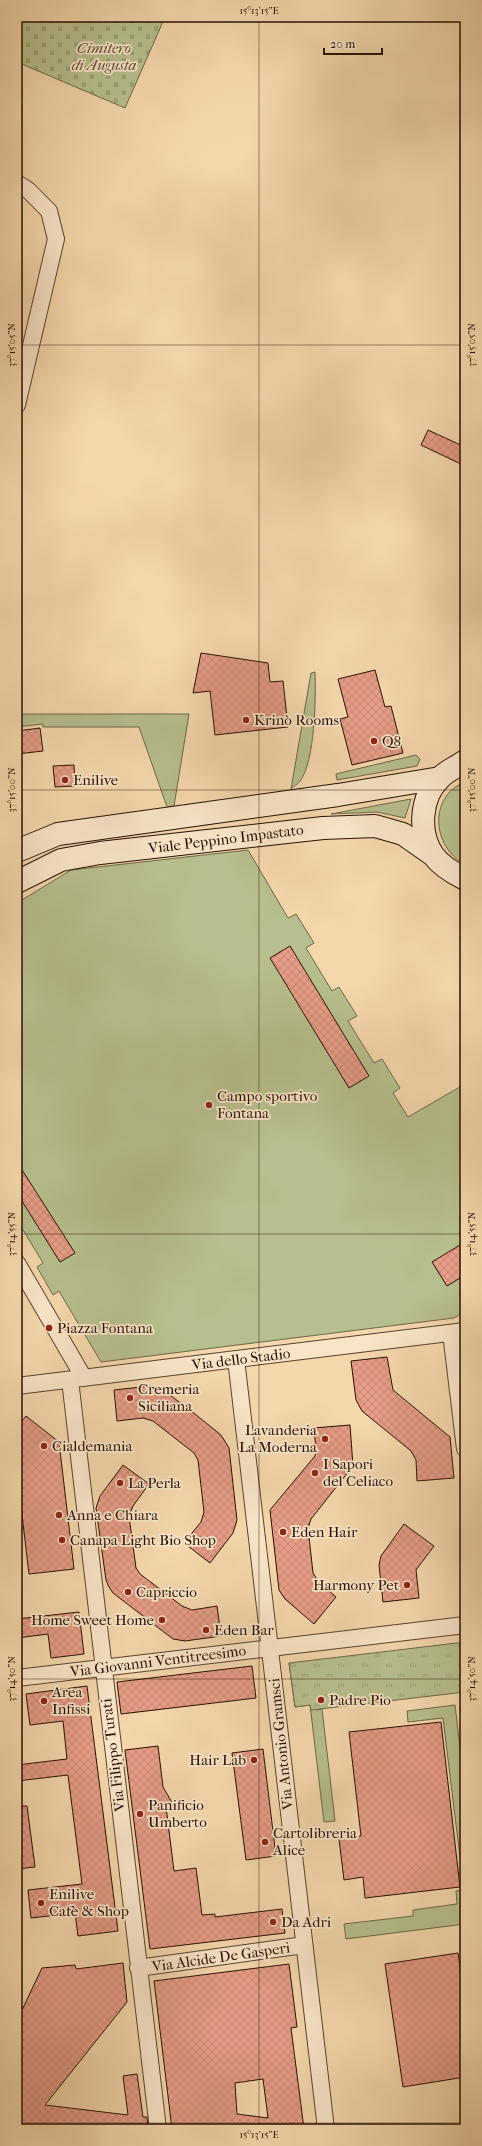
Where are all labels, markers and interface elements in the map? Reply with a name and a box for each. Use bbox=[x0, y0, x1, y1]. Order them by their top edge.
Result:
text: 15°13'15"E bbox=[239, 5, 279, 17]
scale bar bbox=[324, 30, 382, 56]
text: 20 m bbox=[330, 37, 355, 51]
park label: Cimitero di Augusta bbox=[72, 39, 136, 74]
text: 37°15'05"N bbox=[6, 323, 18, 367]
text: 37°15'05"N bbox=[466, 323, 478, 367]
place label: Krinò Rooms bbox=[254, 711, 339, 729]
marker: Krinò Rooms bbox=[241, 715, 251, 725]
place label: Q8 bbox=[382, 732, 401, 750]
marker: Q8 bbox=[369, 736, 379, 746]
text: 37°15'00"N bbox=[6, 767, 18, 813]
text: 37°15'00"N bbox=[466, 767, 478, 813]
place label: Enilive bbox=[73, 771, 119, 789]
marker: Enilive bbox=[60, 775, 70, 785]
street label: Viale Peppino Impastato bbox=[146, 821, 305, 858]
place label: Campo sportivo Fontana bbox=[217, 1087, 318, 1122]
marker: Campo sportivo Fontana bbox=[204, 1100, 214, 1110]
text: 37°14'55"N bbox=[6, 1211, 18, 1256]
text: 37°14'55"N bbox=[466, 1211, 478, 1256]
place label: Piazza Fontana bbox=[57, 1319, 154, 1337]
marker: Piazza Fontana bbox=[44, 1323, 54, 1333]
street label: Via dello Stadio bbox=[190, 1344, 292, 1374]
place label: Cremeria Siciliana bbox=[138, 1380, 200, 1415]
marker: Cremeria Siciliana bbox=[125, 1393, 135, 1403]
place label: Lavanderia La Moderna bbox=[239, 1421, 318, 1456]
marker: Lavanderia La Moderna bbox=[320, 1434, 330, 1444]
place label: Cialdemania bbox=[52, 1437, 134, 1455]
marker: Cialdemania bbox=[39, 1441, 49, 1451]
place label: I Sapori del Celiaco bbox=[323, 1455, 393, 1490]
marker: I Sapori del Celiaco bbox=[310, 1468, 320, 1478]
place label: La Perla bbox=[128, 1474, 182, 1492]
marker: La Perla bbox=[115, 1478, 125, 1488]
place label: Anna e Chiara bbox=[66, 1506, 159, 1524]
marker: Anna e Chiara bbox=[54, 1510, 64, 1520]
place label: Eden Hair bbox=[291, 1523, 358, 1541]
marker: Eden Hair bbox=[278, 1527, 288, 1537]
place label: Canapa Light Bio Shop bbox=[70, 1531, 216, 1549]
marker: Canapa Light Bio Shop bbox=[57, 1535, 67, 1545]
place label: Harmony Pet bbox=[313, 1576, 400, 1594]
marker: Harmony Pet bbox=[402, 1580, 412, 1590]
place label: Capriccio bbox=[136, 1583, 197, 1601]
marker: Capriccio bbox=[123, 1587, 133, 1597]
place label: Home Sweet Home bbox=[31, 1611, 155, 1629]
marker: Home Sweet Home bbox=[157, 1615, 167, 1625]
place label: Eden Bar bbox=[214, 1621, 274, 1639]
marker: Eden Bar bbox=[201, 1625, 211, 1635]
street label: Via Giovanni Ventitreesimo bbox=[68, 1641, 247, 1681]
text: 37°14'50"N bbox=[6, 1656, 18, 1702]
text: 37°14'50"N bbox=[466, 1656, 478, 1702]
street label: Via Antonio Gramsci bbox=[265, 1677, 297, 1812]
place label: Area Infissi bbox=[51, 1683, 91, 1718]
place label: Padre Pio bbox=[329, 1691, 391, 1709]
marker: Padre Pio bbox=[316, 1695, 326, 1705]
marker: Area Infissi bbox=[39, 1696, 49, 1706]
street label: Via Filippo Turati bbox=[97, 1697, 129, 1814]
place label: Hair Lab bbox=[189, 1751, 246, 1769]
marker: Hair Lab bbox=[249, 1755, 259, 1765]
place label: Panificio Umberto bbox=[148, 1796, 207, 1831]
marker: Panificio Umberto bbox=[135, 1809, 145, 1819]
place label: Cartolibreria Alice bbox=[272, 1824, 358, 1859]
marker: Cartolibreria Alice bbox=[260, 1837, 270, 1847]
place label: Enilive Cafè & Shop bbox=[49, 1885, 129, 1920]
marker: Enilive Cafè & Shop bbox=[36, 1898, 46, 1908]
place label: Da Adri bbox=[281, 1913, 332, 1931]
marker: Da Adri bbox=[268, 1917, 278, 1927]
street label: Via Alcide De Gasperi bbox=[150, 1938, 292, 1976]
text: 15°13'15"E bbox=[239, 2129, 279, 2141]

